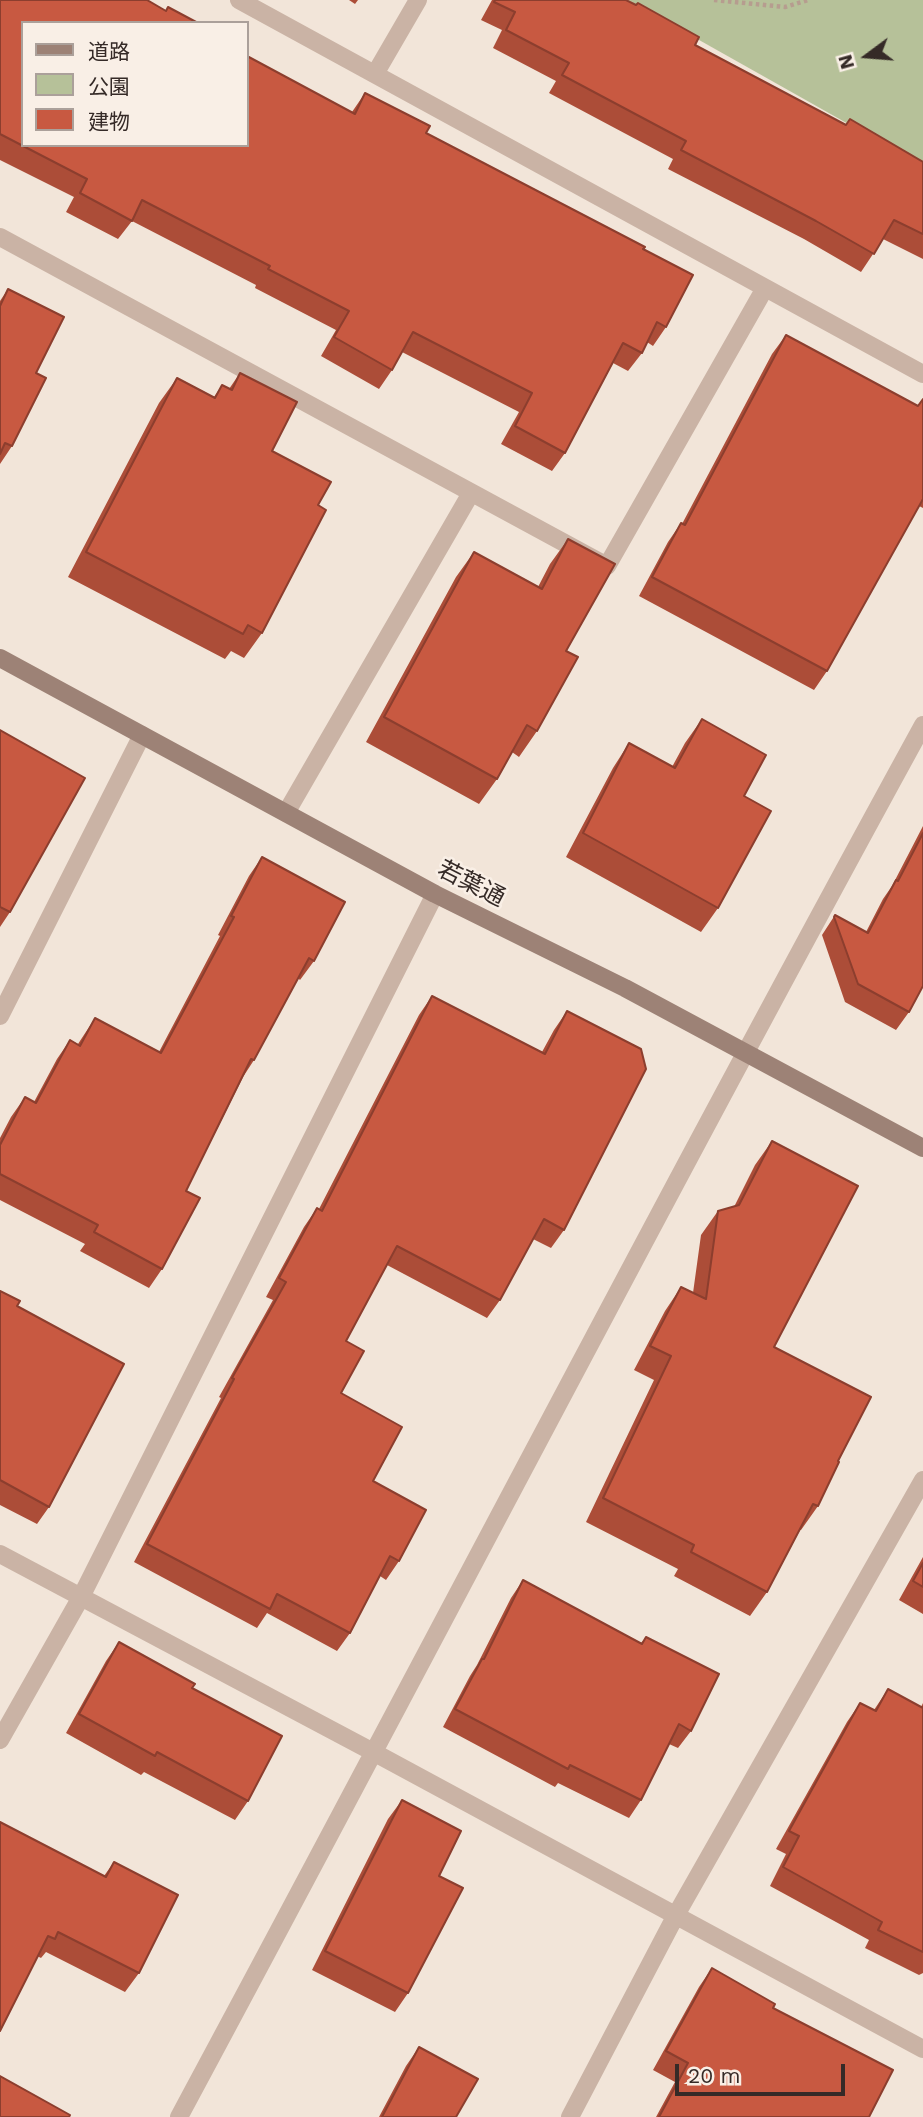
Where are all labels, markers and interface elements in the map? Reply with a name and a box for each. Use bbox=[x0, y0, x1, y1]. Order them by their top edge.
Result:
legend bbox=[21, 21, 248, 147]
north arrow bbox=[832, 21, 902, 91]
text: 道路 bbox=[88, 39, 130, 64]
text: N bbox=[833, 52, 859, 72]
text: 公園 bbox=[88, 74, 130, 99]
text: 建物 bbox=[88, 109, 130, 134]
street label: 若葉通 bbox=[432, 855, 510, 913]
scale bar bbox=[678, 2050, 848, 2094]
text: 20 m bbox=[688, 2063, 740, 2088]

